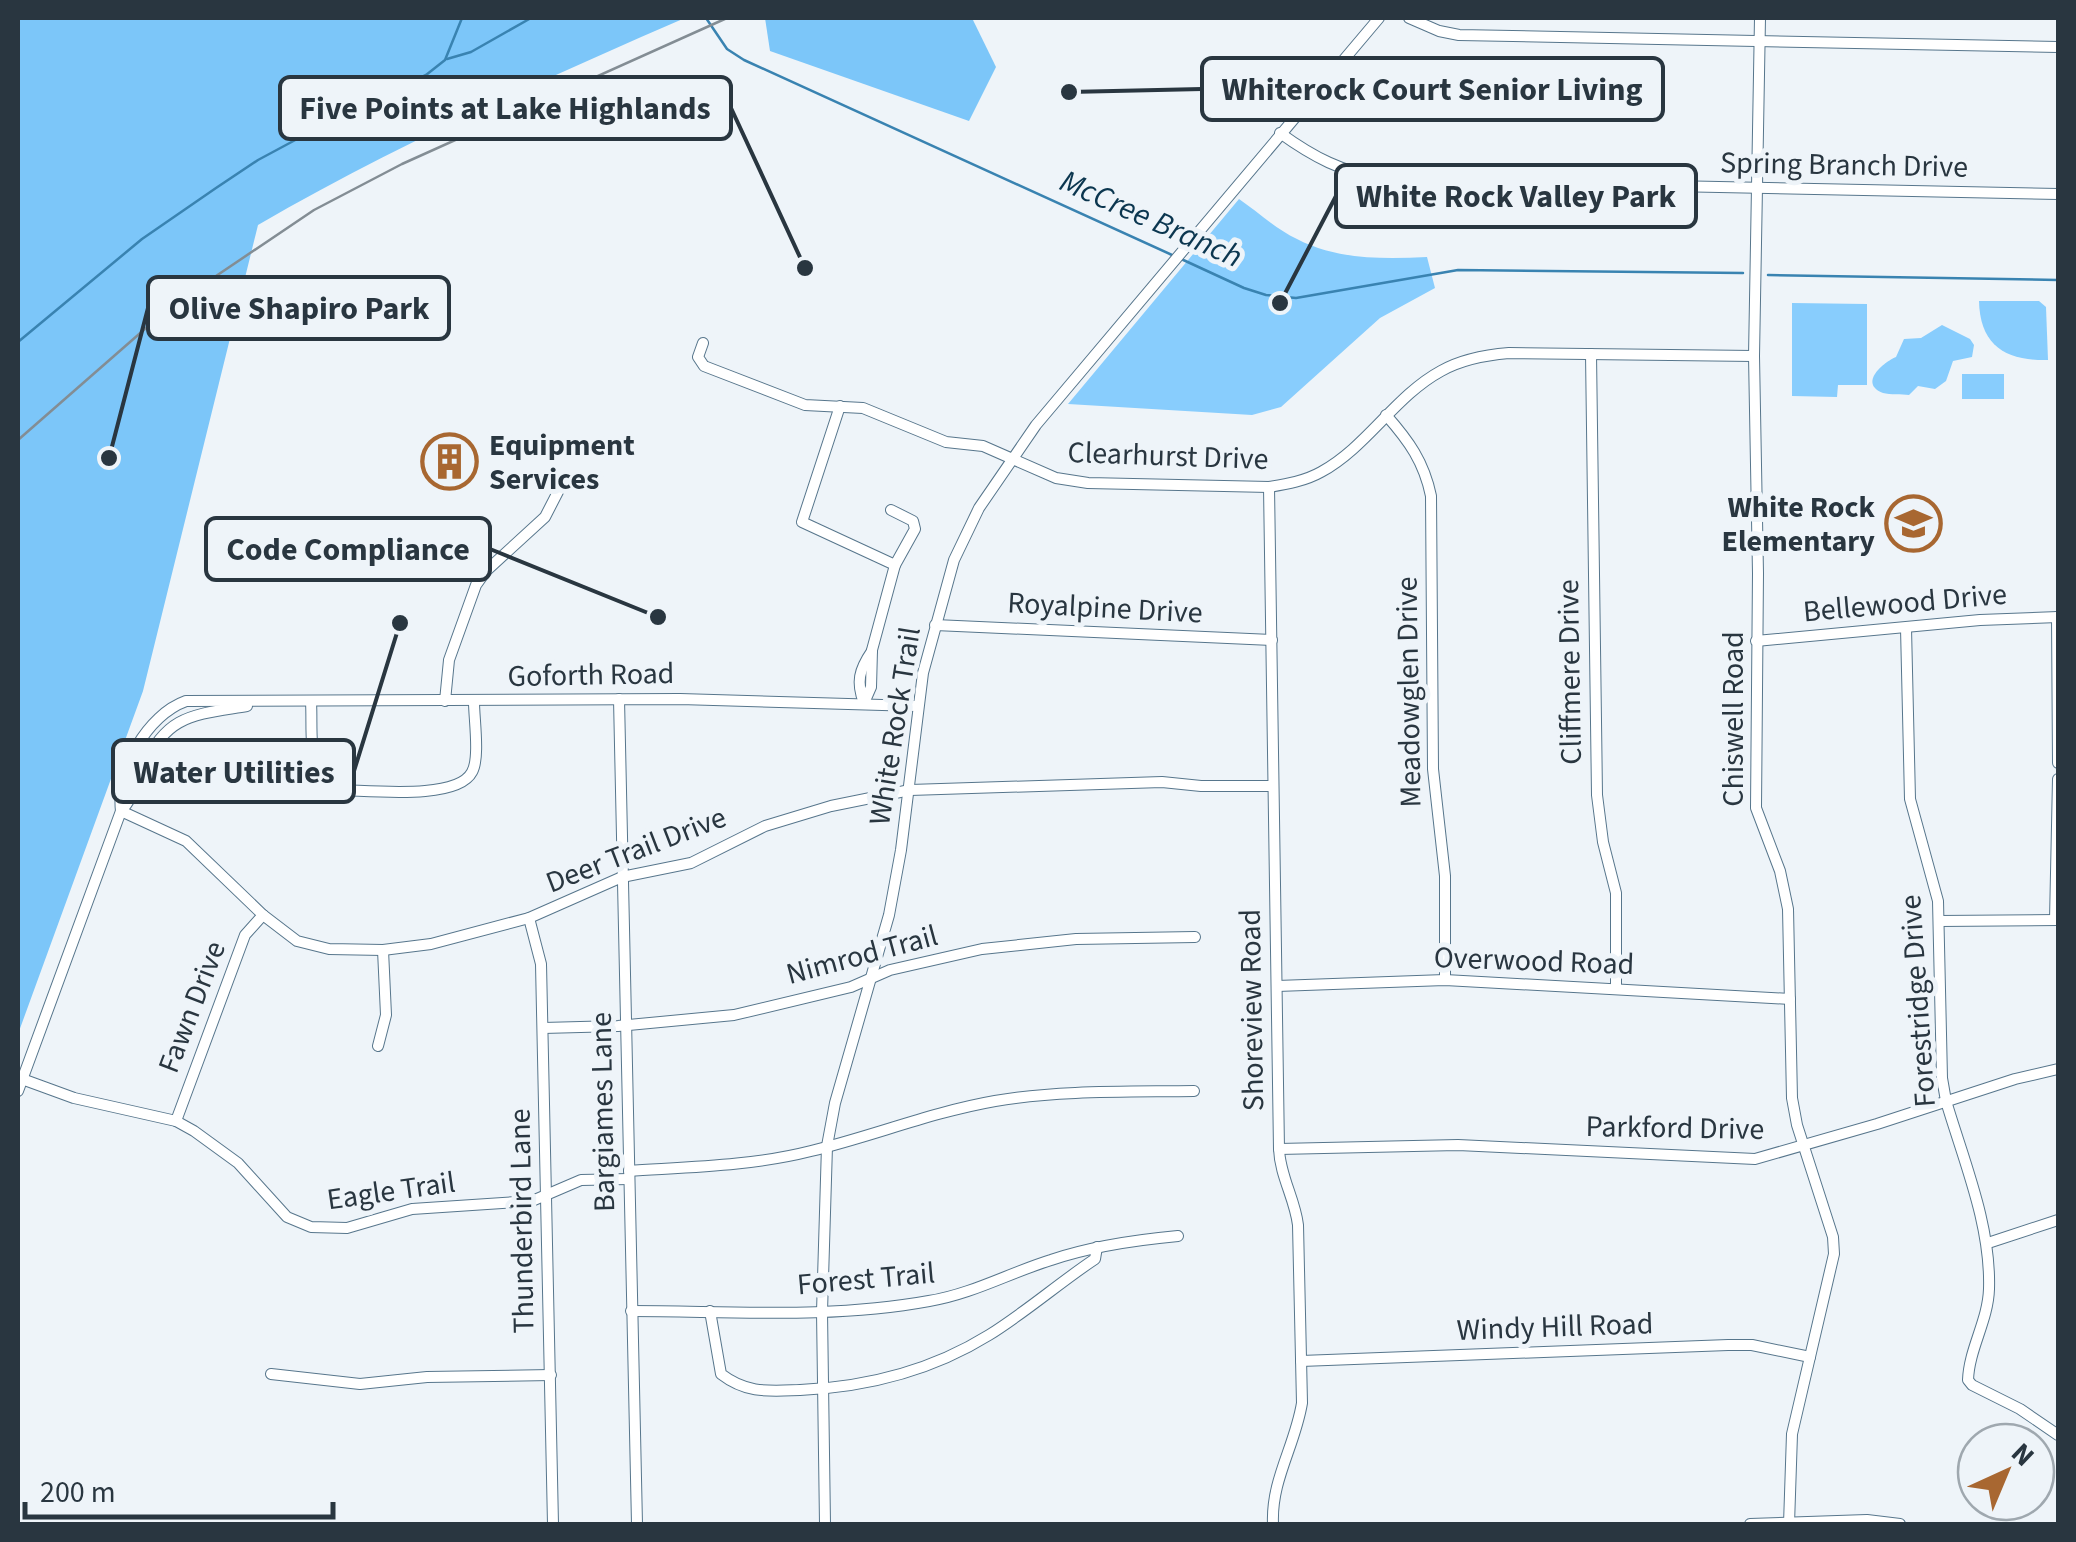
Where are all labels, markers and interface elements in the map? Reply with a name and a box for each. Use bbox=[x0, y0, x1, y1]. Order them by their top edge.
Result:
callout: Whiterock Court Senior Living bbox=[1202, 58, 1663, 120]
text: Whiterock Court Senior Living bbox=[1221, 67, 1643, 113]
callout: Five Points at Lake Highlands bbox=[280, 77, 731, 139]
text: Five Points at Lake Highlands bbox=[299, 86, 711, 132]
street label: Spring Branch Drive bbox=[1720, 141, 1968, 189]
water label: McCree Branch bbox=[1052, 158, 1250, 280]
callout: White Rock Valley Park bbox=[1336, 165, 1696, 227]
text: White Rock Valley Park bbox=[1356, 174, 1677, 220]
callout: Olive Shapiro Park bbox=[148, 277, 449, 339]
text: Olive Shapiro Park bbox=[168, 286, 430, 332]
place label: Equipment Services bbox=[489, 424, 635, 501]
street label: Clearhurst Drive bbox=[1067, 431, 1269, 481]
building icon: Equipment Services bbox=[420, 432, 480, 492]
place label: White Rock Elementary bbox=[1722, 486, 1876, 563]
school or university icon: White Rock Elementary bbox=[1884, 494, 1944, 554]
callout: Code Compliance bbox=[206, 518, 490, 580]
text: Code Compliance bbox=[226, 527, 470, 573]
street label: Bellewood Drive bbox=[1801, 573, 2009, 633]
street label: Meadowglen Drive bbox=[1385, 576, 1433, 808]
street label: Cliffmere Drive bbox=[1547, 579, 1593, 765]
street label: Royalpine Drive bbox=[1006, 581, 1204, 635]
street label: White Rock Trail bbox=[858, 624, 932, 828]
street label: Chiswell Road bbox=[1712, 631, 1755, 807]
street label: Goforth Road bbox=[507, 652, 675, 698]
callout: Water Utilities bbox=[113, 740, 354, 802]
text: Water Utilities bbox=[133, 750, 335, 796]
street label: Deer Trail Drive bbox=[540, 796, 732, 904]
street label: Forestridge Drive bbox=[1889, 893, 1947, 1109]
street label: Shoreview Road bbox=[1229, 909, 1275, 1111]
street label: Nimrod Trail bbox=[781, 914, 943, 996]
street label: Fawn Drive bbox=[147, 935, 237, 1079]
street label: Overwood Road bbox=[1433, 936, 1635, 986]
street label: Bargiames Lane bbox=[580, 1012, 626, 1212]
street label: Parkford Drive bbox=[1585, 1105, 1765, 1151]
street label: Thunderbird Lane bbox=[499, 1108, 545, 1334]
street label: Eagle Trail bbox=[324, 1161, 458, 1221]
street label: Forest Trail bbox=[795, 1252, 937, 1306]
street label: Windy Hill Road bbox=[1456, 1302, 1654, 1352]
north arrow bbox=[1956, 1422, 2056, 1522]
text: N bbox=[2002, 1434, 2043, 1476]
scale bar bbox=[25, 1457, 332, 1519]
text: 200 m bbox=[40, 1471, 116, 1514]

